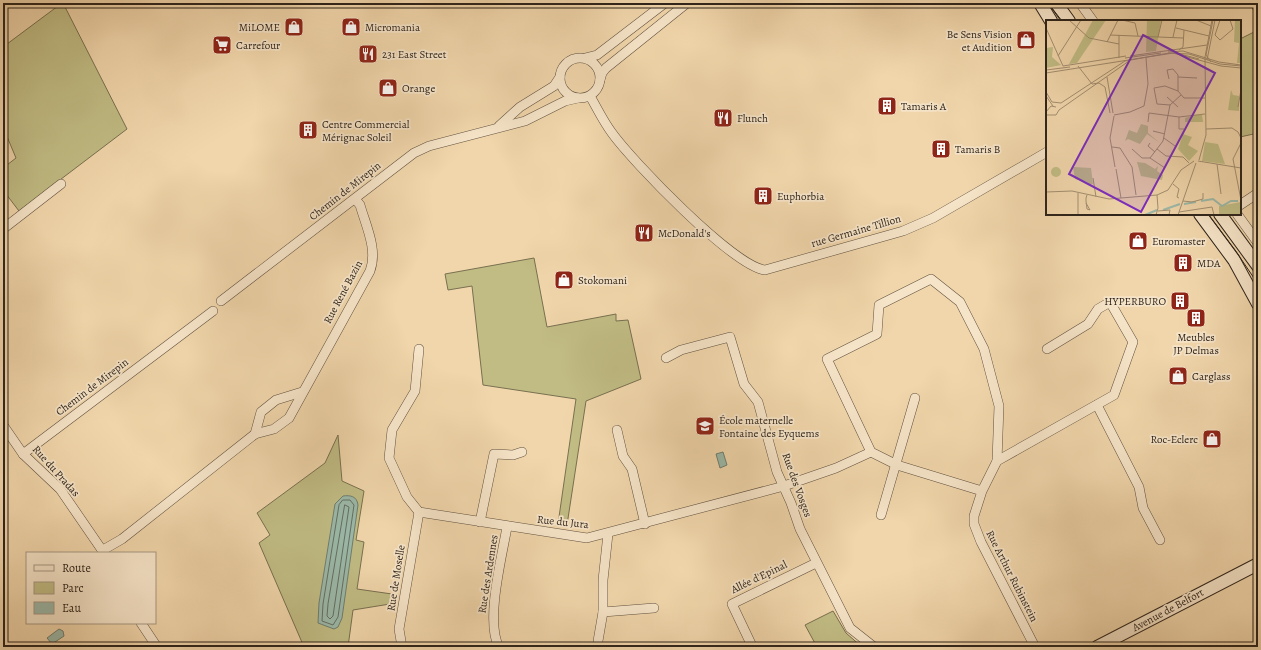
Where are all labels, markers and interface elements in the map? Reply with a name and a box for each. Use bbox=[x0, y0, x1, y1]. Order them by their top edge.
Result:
shop icon: MiLOME bbox=[283, 16, 305, 38]
shop icon: Micromania bbox=[340, 16, 362, 38]
place label: MiLOME bbox=[239, 20, 280, 35]
place label: Micromania bbox=[365, 20, 421, 35]
inset map bbox=[1046, 20, 1241, 215]
place label: Be Sens Vision et Audition bbox=[947, 27, 1012, 55]
shop icon: Be Sens Vision et Audition bbox=[1015, 29, 1037, 51]
supermarket icon: Carrefour bbox=[211, 34, 233, 56]
place label: Carrefour bbox=[236, 38, 280, 53]
restaurant icon: 231 East Street bbox=[357, 43, 379, 65]
place label: 231 East Street bbox=[382, 47, 447, 62]
shop icon: Orange bbox=[377, 77, 399, 99]
place label: Orange bbox=[402, 81, 435, 96]
building icon: Tamaris A bbox=[876, 95, 898, 117]
place label: Tamaris A bbox=[901, 99, 947, 114]
restaurant icon: Flunch bbox=[712, 107, 734, 129]
place label: Flunch bbox=[737, 111, 768, 126]
place label: Centre Commercial Mérignac Soleil bbox=[322, 117, 410, 145]
building icon: Centre Commercial Mérignac Soleil bbox=[297, 119, 319, 141]
building icon: Tamaris B bbox=[930, 138, 952, 160]
place label: Tamaris B bbox=[955, 142, 1000, 157]
street label: Chemin de Mirepin bbox=[306, 158, 384, 224]
building icon: Euphorbia bbox=[752, 185, 774, 207]
place label: Euphorbia bbox=[777, 189, 825, 204]
street label: rue Germaine Tillion bbox=[809, 211, 903, 251]
restaurant icon: McDonald's bbox=[633, 222, 655, 244]
place label: McDonald's bbox=[658, 226, 711, 241]
shop icon: Euromaster bbox=[1127, 230, 1149, 252]
place label: Euromaster bbox=[1152, 234, 1205, 249]
building icon: MDA bbox=[1172, 252, 1194, 274]
place label: MDA bbox=[1197, 256, 1221, 271]
street label: Rue René Bazin bbox=[320, 258, 366, 326]
shop icon: Stokomani bbox=[553, 269, 575, 291]
place label: Stokomani bbox=[578, 273, 627, 288]
building icon: HYPERBURO bbox=[1169, 290, 1191, 312]
place label: HYPERBURO bbox=[1104, 294, 1166, 309]
building icon: Meubles JP Delmas bbox=[1185, 307, 1207, 329]
place label: Meubles JP Delmas bbox=[1173, 330, 1219, 358]
street label: Chemin de Mirepin bbox=[53, 355, 131, 419]
shop icon: Carglass bbox=[1167, 365, 1189, 387]
place label: Carglass bbox=[1192, 369, 1230, 384]
place label: École maternelle Fontaine des Eyquems bbox=[719, 413, 819, 441]
school or university icon: École maternelle Fontaine des Eyquems bbox=[694, 415, 716, 437]
shop icon: Roc-Eclerc bbox=[1201, 428, 1223, 450]
place label: Roc-Eclerc bbox=[1151, 432, 1198, 447]
street label: Rue du Pradas bbox=[29, 442, 83, 500]
street label: Rue des Vosges bbox=[778, 451, 816, 519]
street label: Rue du Jura bbox=[536, 512, 590, 532]
street label: Rue Arthur Rubinstein bbox=[982, 528, 1042, 624]
street label: Rue des Ardennes bbox=[474, 534, 502, 614]
street label: Rue de Moselle bbox=[383, 544, 409, 612]
legend bbox=[26, 552, 156, 624]
street label: Allée d'Epinal bbox=[728, 557, 790, 597]
text: Route bbox=[62, 560, 91, 576]
text: Parc bbox=[62, 580, 84, 596]
street label: Avenue de Belfort bbox=[1129, 585, 1207, 636]
text: Eau bbox=[62, 600, 81, 616]

